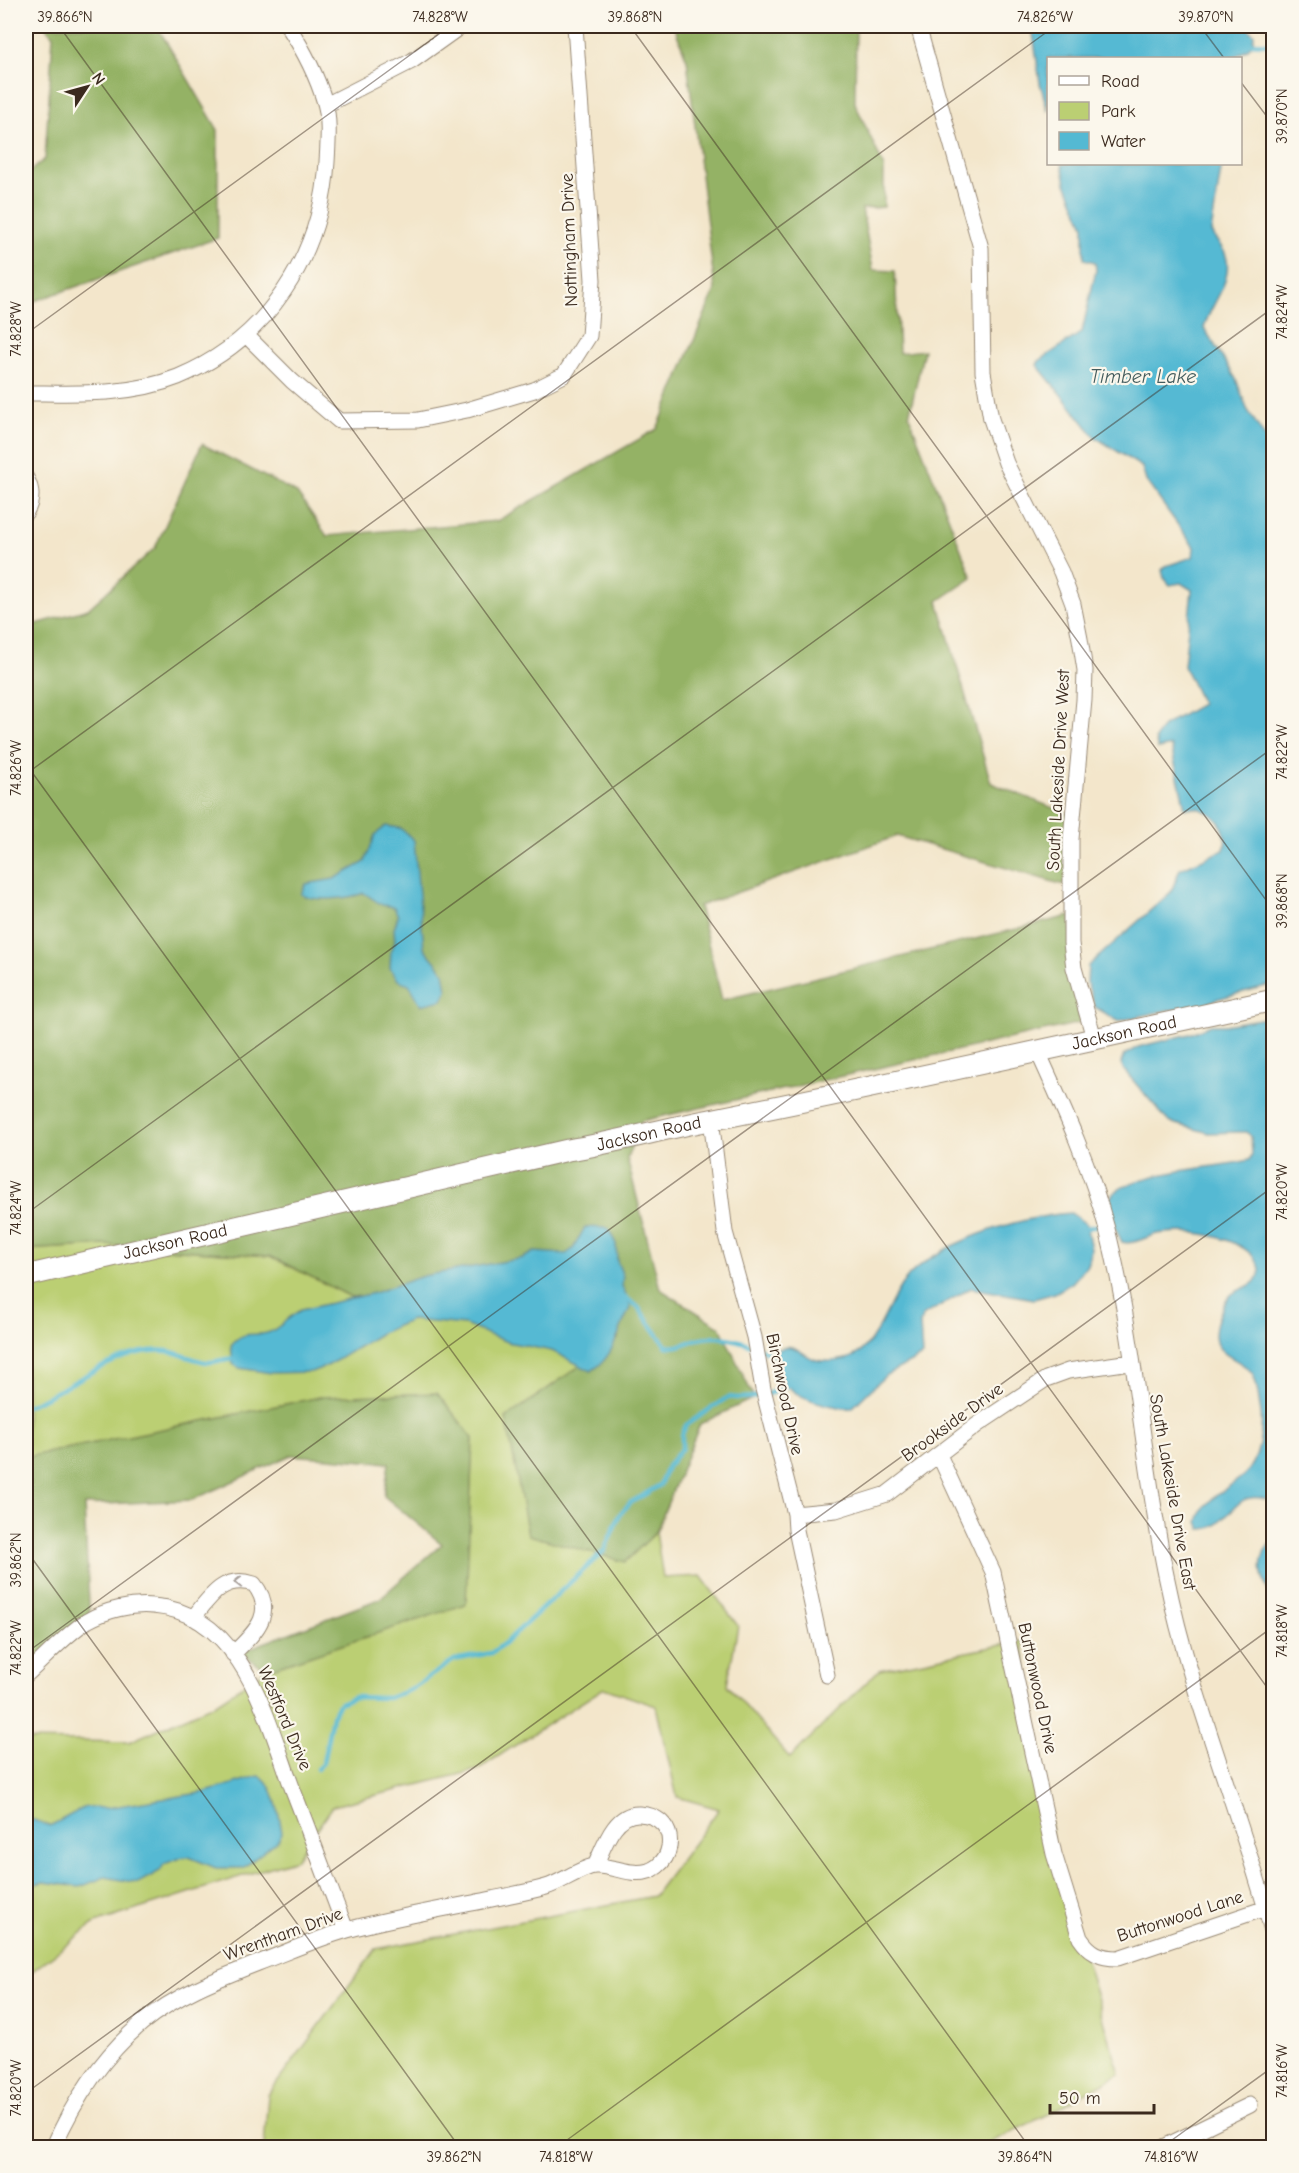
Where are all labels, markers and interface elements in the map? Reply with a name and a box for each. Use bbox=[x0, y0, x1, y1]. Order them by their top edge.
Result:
text: 39.866°N bbox=[37, 8, 93, 26]
text: 74.828°W bbox=[412, 8, 468, 26]
text: 39.868°N bbox=[607, 8, 663, 26]
text: 74.826°W bbox=[1017, 8, 1073, 26]
text: 39.870°N bbox=[1178, 8, 1234, 26]
north arrow bbox=[57, 57, 117, 117]
legend bbox=[1047, 57, 1242, 165]
text: N bbox=[88, 69, 109, 88]
text: Road bbox=[1101, 71, 1140, 92]
text: 39.870°N bbox=[1273, 88, 1291, 144]
text: Park bbox=[1101, 101, 1136, 122]
text: Water bbox=[1101, 131, 1146, 152]
street label: Nottingham Drive bbox=[557, 173, 582, 307]
text: 74.824°W bbox=[1273, 285, 1291, 339]
text: 74.828°W bbox=[7, 301, 25, 357]
water label: Timber Lake bbox=[1090, 365, 1196, 388]
street label: South Lakeside Drive West bbox=[1043, 668, 1074, 871]
text: 74.822°W bbox=[1273, 724, 1291, 780]
text: 74.826°W bbox=[7, 740, 25, 796]
text: 39.868°N bbox=[1273, 873, 1291, 929]
street label: Jackson Road bbox=[1070, 1011, 1179, 1055]
street label: Jackson Road bbox=[595, 1112, 703, 1156]
text: 74.820°W bbox=[1273, 1164, 1291, 1220]
text: 74.824°W bbox=[7, 1181, 25, 1235]
street label: Jackson Road bbox=[121, 1220, 230, 1264]
street label: Birchwood Drive bbox=[761, 1331, 808, 1457]
street label: Brookside Drive bbox=[897, 1378, 1007, 1466]
street label: South Lakeside Drive East bbox=[1145, 1393, 1200, 1592]
text: 39.862°N bbox=[7, 1532, 25, 1588]
one-way arrow bbox=[233, 1576, 242, 1588]
text: 74.818°W bbox=[1273, 1604, 1291, 1658]
text: 74.822°W bbox=[7, 1620, 25, 1676]
street label: Buttonwood Drive bbox=[1013, 1621, 1062, 1756]
street label: Westford Drive bbox=[253, 1663, 316, 1773]
street label: Buttonwood Lane bbox=[1114, 1886, 1246, 1947]
street label: Wrentham Drive bbox=[221, 1903, 346, 1966]
text: 74.816°W bbox=[1273, 2044, 1291, 2098]
text: 74.820°W bbox=[7, 2060, 25, 2116]
scale bar bbox=[1050, 2077, 1154, 2115]
text: 50 m bbox=[1059, 2088, 1101, 2109]
text: 39.862°N bbox=[426, 2148, 482, 2166]
text: 74.818°W bbox=[539, 2148, 593, 2166]
text: 39.864°N bbox=[998, 2148, 1052, 2166]
text: 74.816°W bbox=[1144, 2148, 1198, 2166]

